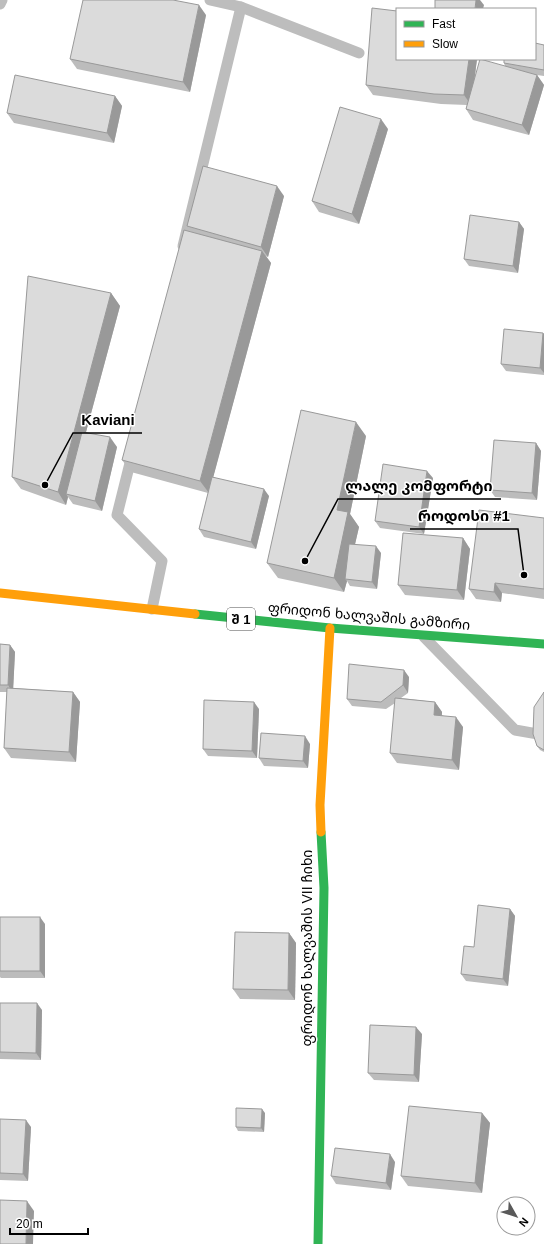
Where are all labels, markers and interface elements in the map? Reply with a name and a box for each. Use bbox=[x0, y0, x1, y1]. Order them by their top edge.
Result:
legend bbox=[396, 8, 536, 60]
text: Fast bbox=[432, 17, 456, 31]
text: Slow bbox=[432, 37, 458, 51]
callout: Kaviani bbox=[73, 406, 142, 433]
text: Kaviani bbox=[81, 411, 135, 428]
callout: ლალე კომფორტი bbox=[338, 472, 501, 499]
text: ლალე კომფორტი bbox=[345, 477, 493, 495]
callout: როდოსი #1 bbox=[410, 502, 518, 529]
text: როდოსი #1 bbox=[418, 507, 510, 525]
street label: ფრიდონ ხალვაშის გამზირი bbox=[267, 599, 471, 634]
road number: შ 1 bbox=[227, 608, 255, 630]
street label: ფრიდონ ხალვაშის VII ჩიხი bbox=[299, 850, 316, 1046]
north arrow bbox=[496, 1196, 536, 1236]
scale bar bbox=[10, 1210, 88, 1236]
text: N bbox=[517, 1215, 531, 1229]
text: 20 m bbox=[16, 1217, 43, 1231]

